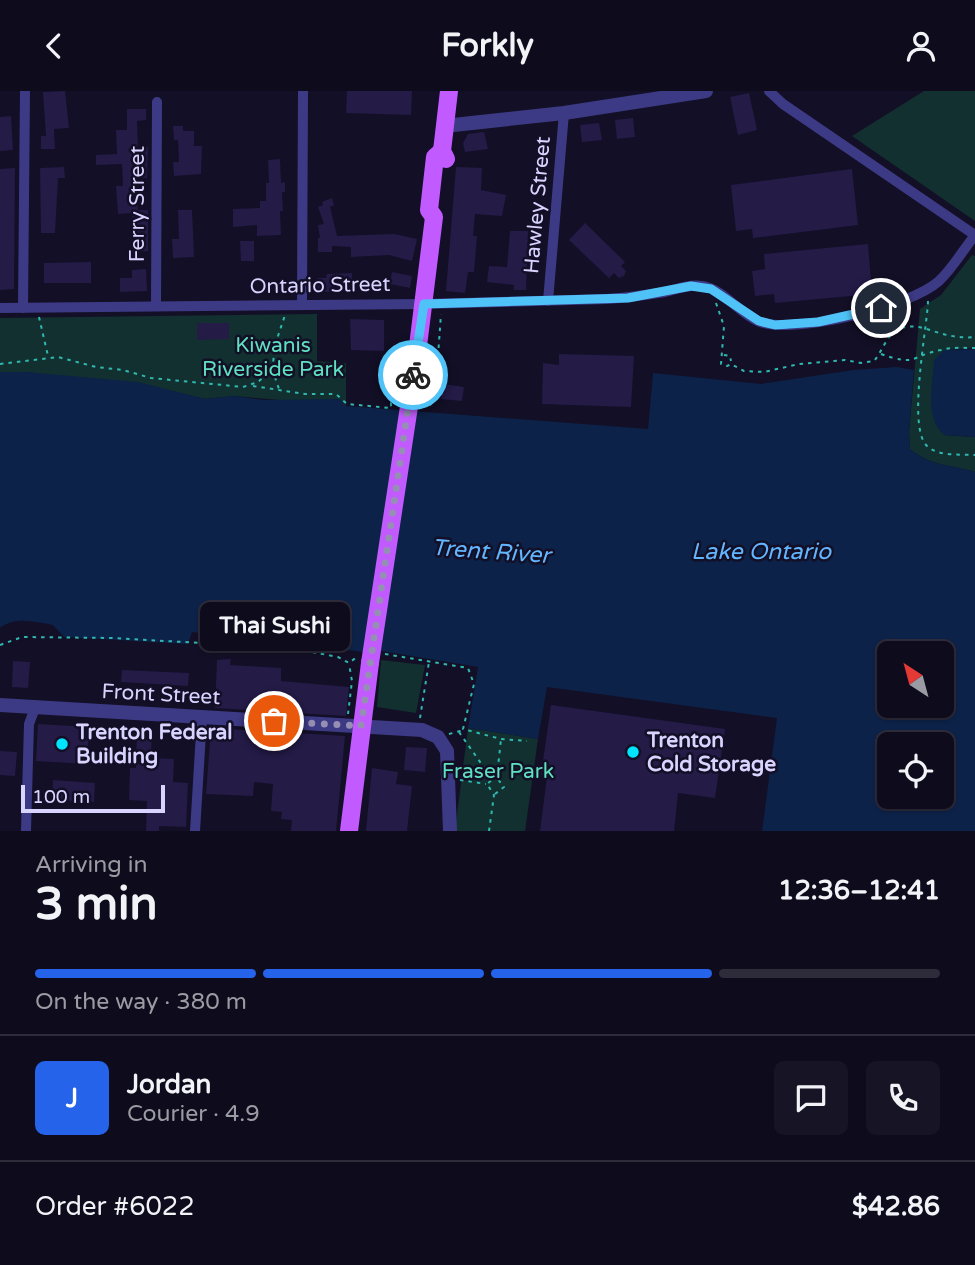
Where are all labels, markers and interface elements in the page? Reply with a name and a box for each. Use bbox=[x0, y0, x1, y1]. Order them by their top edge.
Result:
icon: back bbox=[35, 27, 73, 65]
text: Forkly bbox=[441, 27, 534, 65]
icon: person bbox=[902, 27, 940, 65]
street label: Hawley Street bbox=[519, 135, 556, 275]
street label: Ferry Street bbox=[125, 146, 150, 262]
street label: Ontario Street bbox=[249, 272, 391, 299]
pin bbox=[851, 278, 911, 338]
icon: home bbox=[862, 289, 900, 327]
park label: Kiwanis Riverside Park bbox=[202, 333, 344, 382]
courier bbox=[378, 340, 448, 410]
icon: bike bbox=[394, 356, 432, 394]
water label: Trent River bbox=[431, 534, 554, 570]
water label: Lake Ontario bbox=[691, 538, 832, 566]
callout: Thai Sushi bbox=[199, 602, 349, 651]
text: Thai Sushi bbox=[219, 612, 331, 640]
north arrow bbox=[877, 641, 954, 717]
map controls bbox=[877, 641, 954, 809]
street label: Front Street bbox=[101, 679, 221, 710]
pin bbox=[244, 691, 304, 751]
icon: bag bbox=[255, 702, 293, 740]
place label: Trenton Federal Building bbox=[75, 720, 233, 769]
place label: Trenton Cold Storage bbox=[646, 728, 776, 777]
button: locate bbox=[877, 732, 954, 809]
marker: Trenton Federal Building bbox=[54, 736, 70, 752]
marker: Trenton Cold Storage bbox=[625, 744, 641, 760]
park label: Fraser Park bbox=[442, 759, 554, 784]
scale bar bbox=[21, 782, 164, 814]
text: 100 m bbox=[32, 786, 90, 808]
text: Arriving in bbox=[35, 851, 148, 879]
text: 12:36–12:41 bbox=[778, 875, 940, 906]
text: 3 min bbox=[35, 877, 158, 932]
text: On the way · 380 m bbox=[35, 988, 247, 1016]
button: chat bbox=[774, 1061, 848, 1135]
button: phone bbox=[866, 1061, 940, 1135]
text: Jordan bbox=[127, 1069, 211, 1100]
text: J bbox=[66, 1083, 78, 1114]
text: Courier · 4.9 bbox=[127, 1100, 260, 1128]
text: Order #6022 bbox=[35, 1191, 195, 1222]
text: $42.86 bbox=[852, 1191, 940, 1222]

